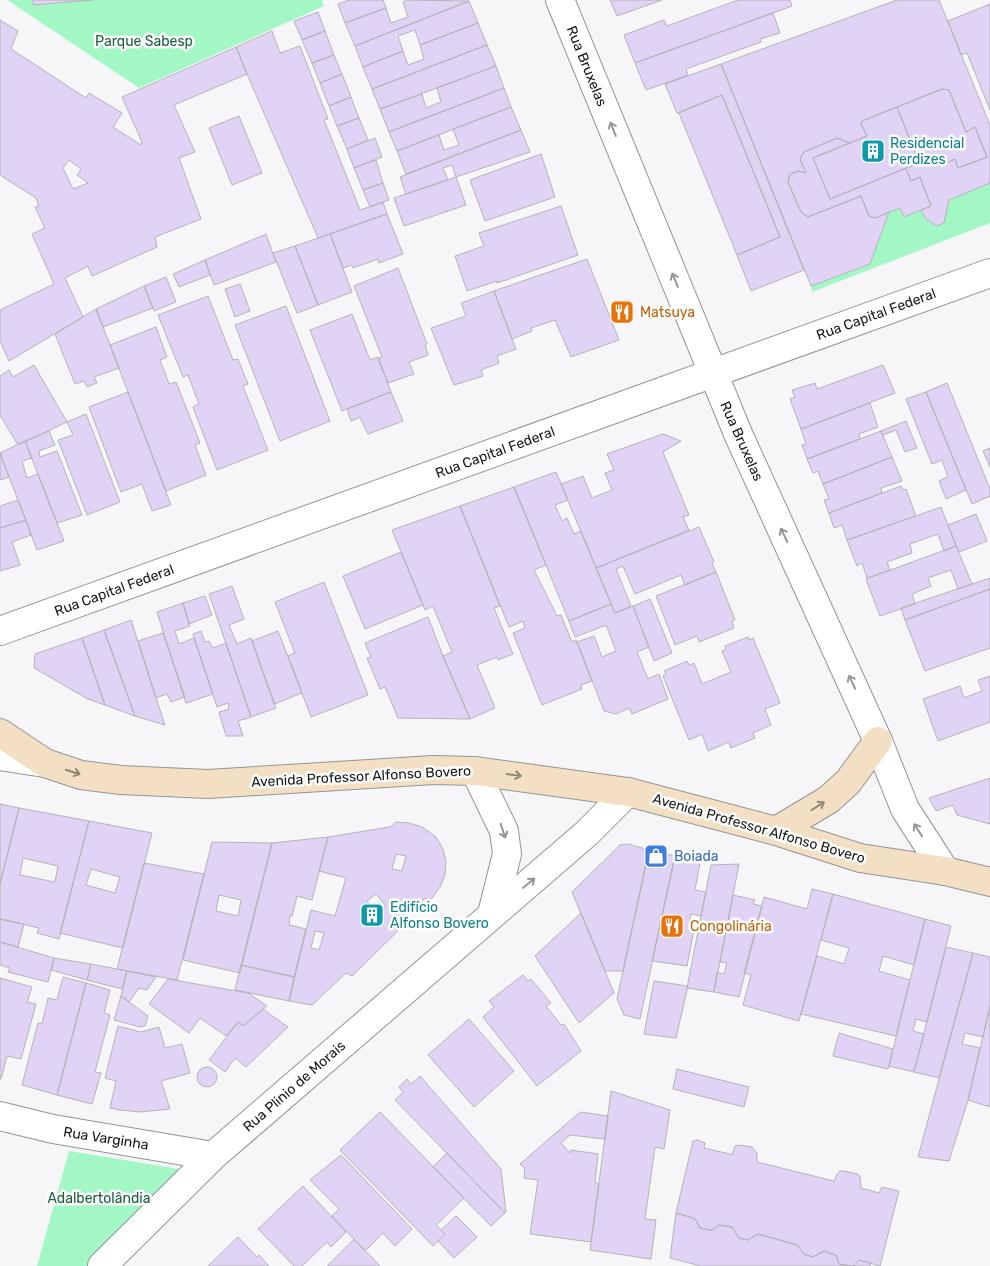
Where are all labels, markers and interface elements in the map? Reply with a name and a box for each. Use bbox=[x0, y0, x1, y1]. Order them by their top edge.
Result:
street label: Rua Bruxelas bbox=[563, 23, 610, 109]
park label: Parque Sabesp bbox=[95, 33, 193, 50]
one-way arrow bbox=[608, 122, 617, 137]
place label: Residencial Perdizes bbox=[890, 135, 964, 168]
building icon: Residencial Perdizes bbox=[860, 138, 886, 164]
one-way arrow bbox=[669, 273, 679, 288]
street label: Rua Capital Federal bbox=[814, 285, 938, 344]
restaurant icon: Matsuya bbox=[609, 299, 635, 325]
place label: Matsuya bbox=[640, 304, 695, 321]
street label: Rua Bruxelas bbox=[716, 399, 767, 484]
street label: Rua Capital Federal bbox=[433, 423, 557, 482]
one-way arrow bbox=[779, 528, 788, 543]
street label: Rua Capital Federal bbox=[52, 561, 176, 620]
one-way arrow bbox=[846, 675, 856, 690]
street label: Avenida Professor Alfonso Bovero bbox=[251, 762, 471, 791]
one-way arrow bbox=[65, 768, 81, 777]
one-way arrow bbox=[506, 771, 522, 781]
street label: Avenida Professor Alfonso Bovero bbox=[651, 790, 867, 867]
one-way arrow bbox=[810, 801, 824, 811]
one-way arrow bbox=[498, 823, 508, 839]
one-way arrow bbox=[913, 824, 923, 838]
shop icon: Boiada bbox=[643, 843, 669, 869]
place label: Boiada bbox=[674, 848, 719, 865]
one-way arrow bbox=[522, 877, 535, 888]
place label: Edifício Alfonso Bovero bbox=[390, 899, 489, 932]
building icon: Edifício Alfonso Bovero bbox=[359, 902, 385, 928]
restaurant icon: Congolinária bbox=[659, 913, 685, 939]
place label: Congolinária bbox=[690, 918, 772, 935]
street label: Rua Plinio de Morais bbox=[240, 1037, 349, 1135]
street label: Rua Varginha bbox=[62, 1123, 150, 1154]
park label: Adalbertolândia bbox=[48, 1190, 150, 1207]

